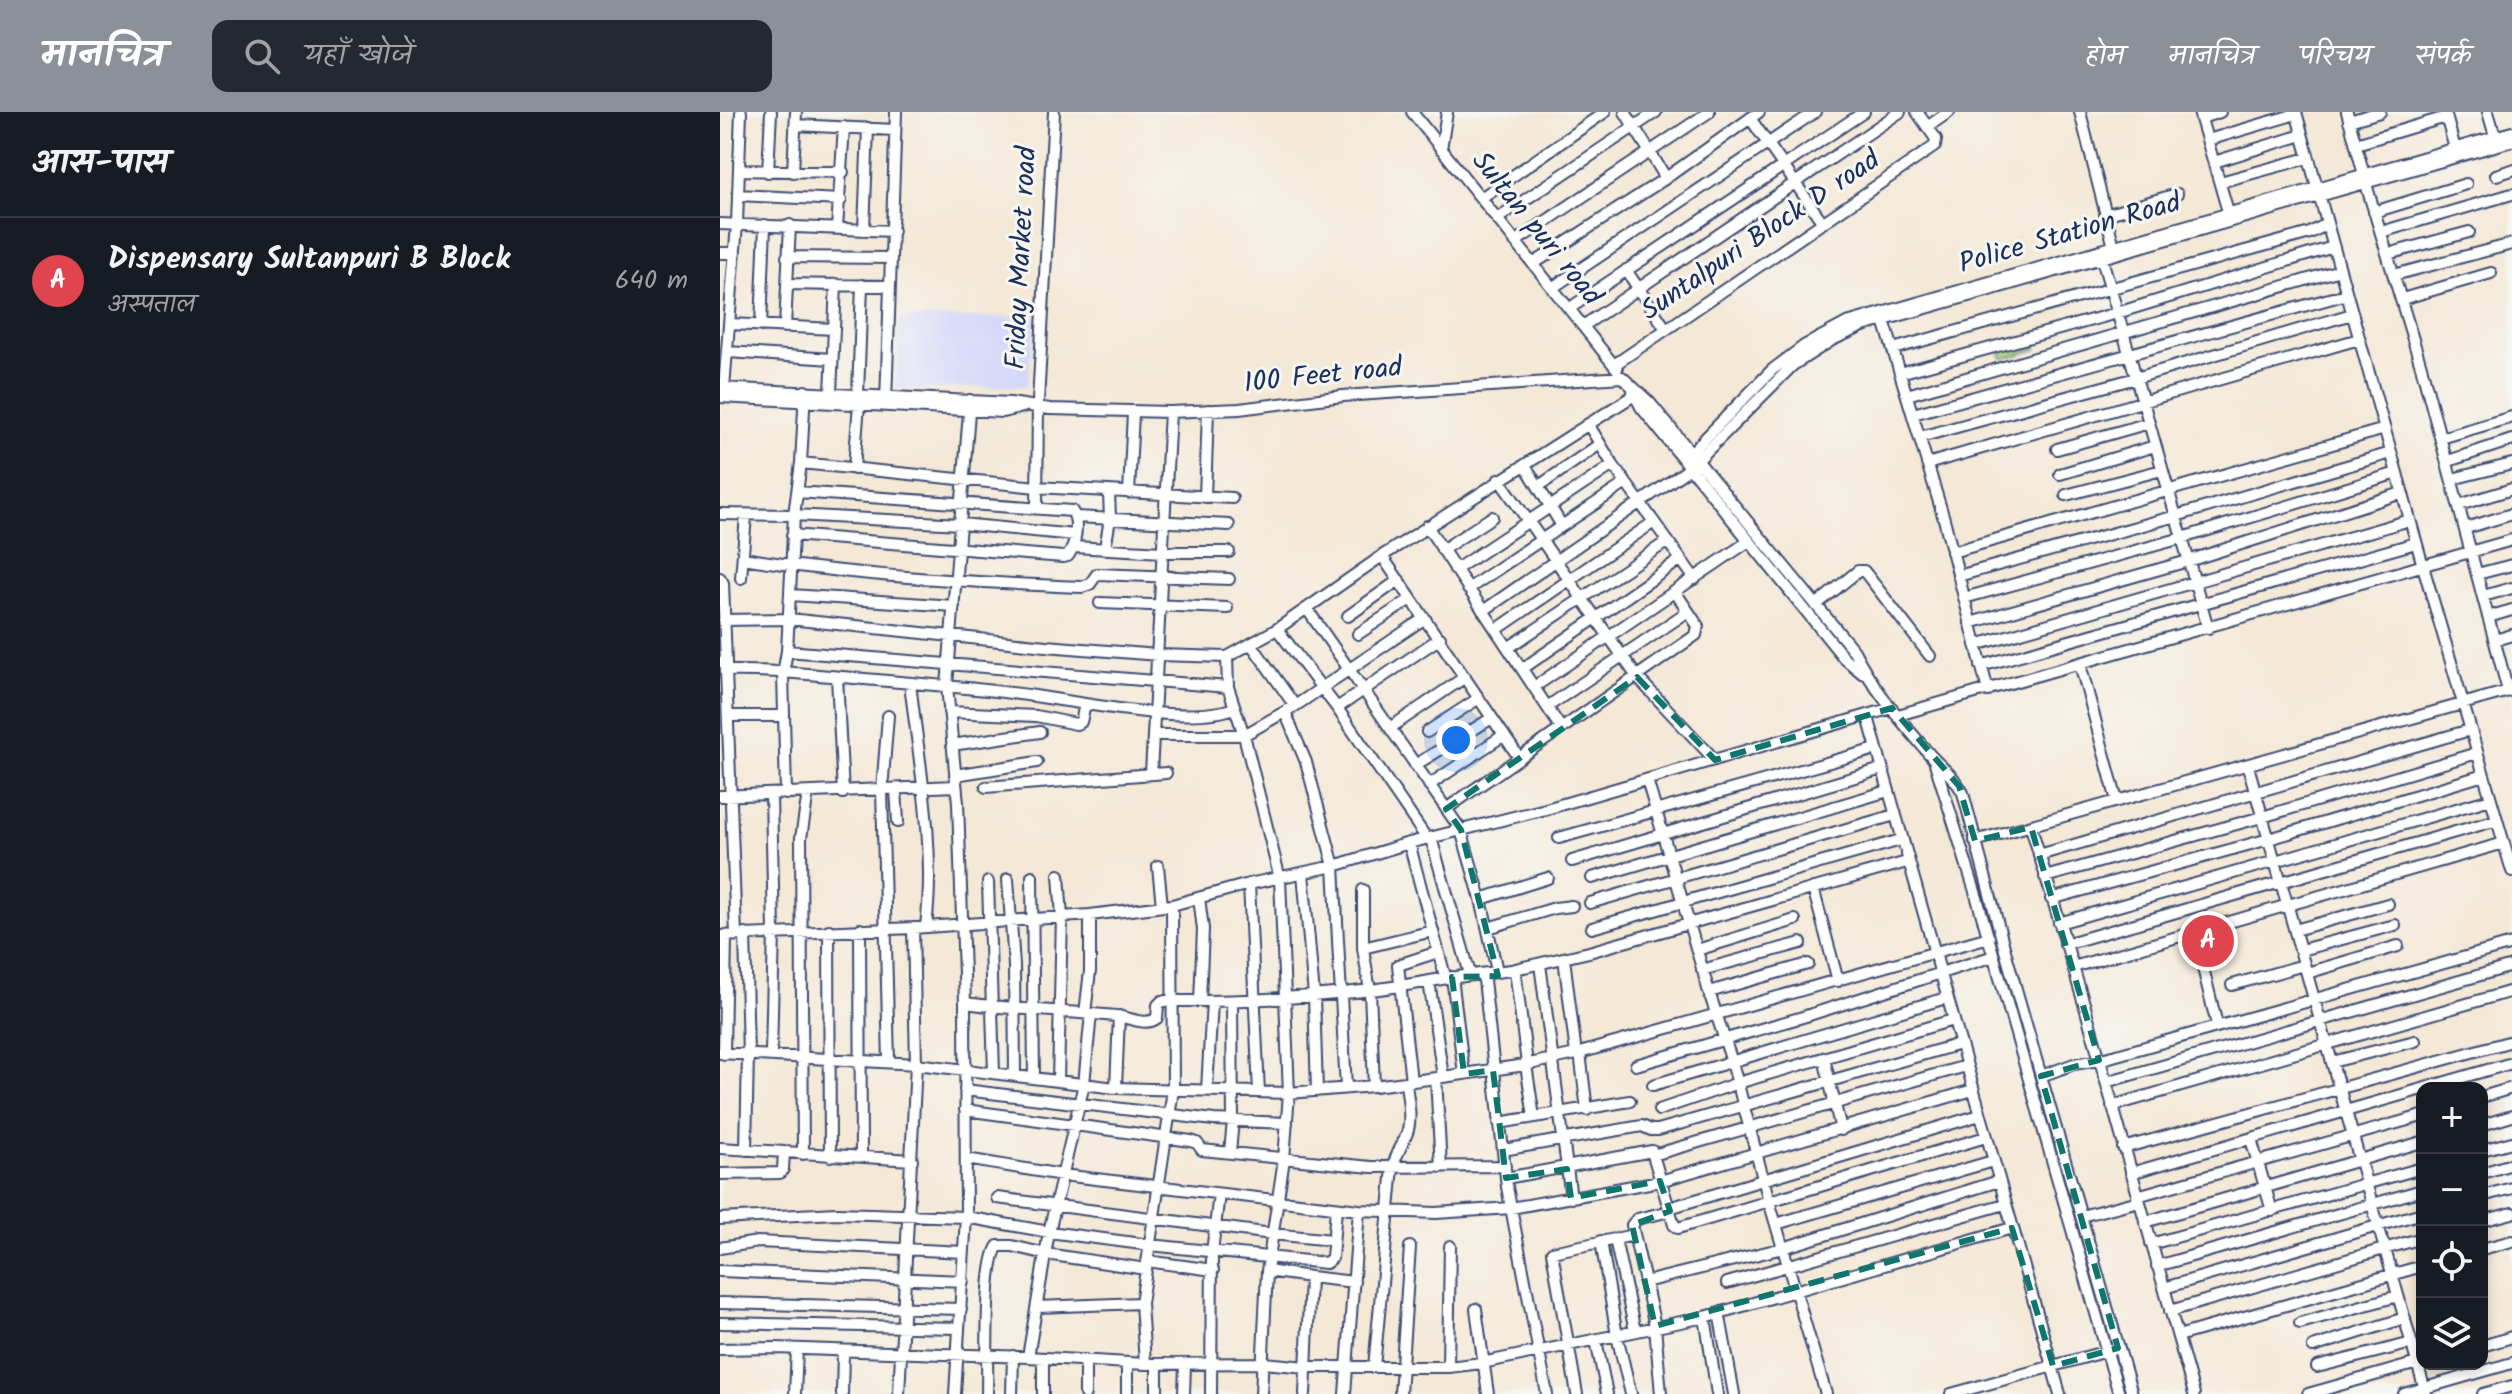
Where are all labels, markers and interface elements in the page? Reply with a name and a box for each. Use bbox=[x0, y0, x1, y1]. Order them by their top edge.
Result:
search box bbox=[212, 20, 772, 92]
text: मानचित्र bbox=[40, 26, 164, 86]
text: यहाँ खोजें bbox=[304, 32, 413, 80]
icon: search bbox=[240, 34, 284, 78]
text: होम bbox=[2085, 34, 2124, 79]
text: मानचित्र bbox=[2168, 34, 2256, 79]
text: परिचय bbox=[2300, 34, 2371, 79]
text: संपर्क bbox=[2415, 34, 2472, 79]
text: आस-पास bbox=[32, 137, 169, 191]
street label: Suntalpuri Block D road bbox=[1632, 138, 1891, 333]
street label: Sultan puri road bbox=[1459, 142, 1613, 317]
street label: Friday Market road bbox=[994, 144, 1050, 371]
street label: Police Station Road bbox=[1954, 181, 2187, 287]
text: Dispensary Sultanpuri B Block bbox=[108, 236, 510, 284]
text: A bbox=[50, 260, 66, 302]
text: 640 m bbox=[615, 260, 688, 302]
text: अस्पताल bbox=[108, 284, 195, 326]
street label: 100 Feet road bbox=[1242, 345, 1405, 407]
your location bbox=[1436, 720, 1476, 760]
pin: A bbox=[2182, 911, 2234, 971]
map controls bbox=[2416, 1082, 2488, 1370]
button: + bbox=[2416, 1082, 2488, 1154]
button: − bbox=[2416, 1154, 2488, 1226]
button: locate bbox=[2416, 1226, 2488, 1298]
button: layers bbox=[2416, 1298, 2488, 1370]

